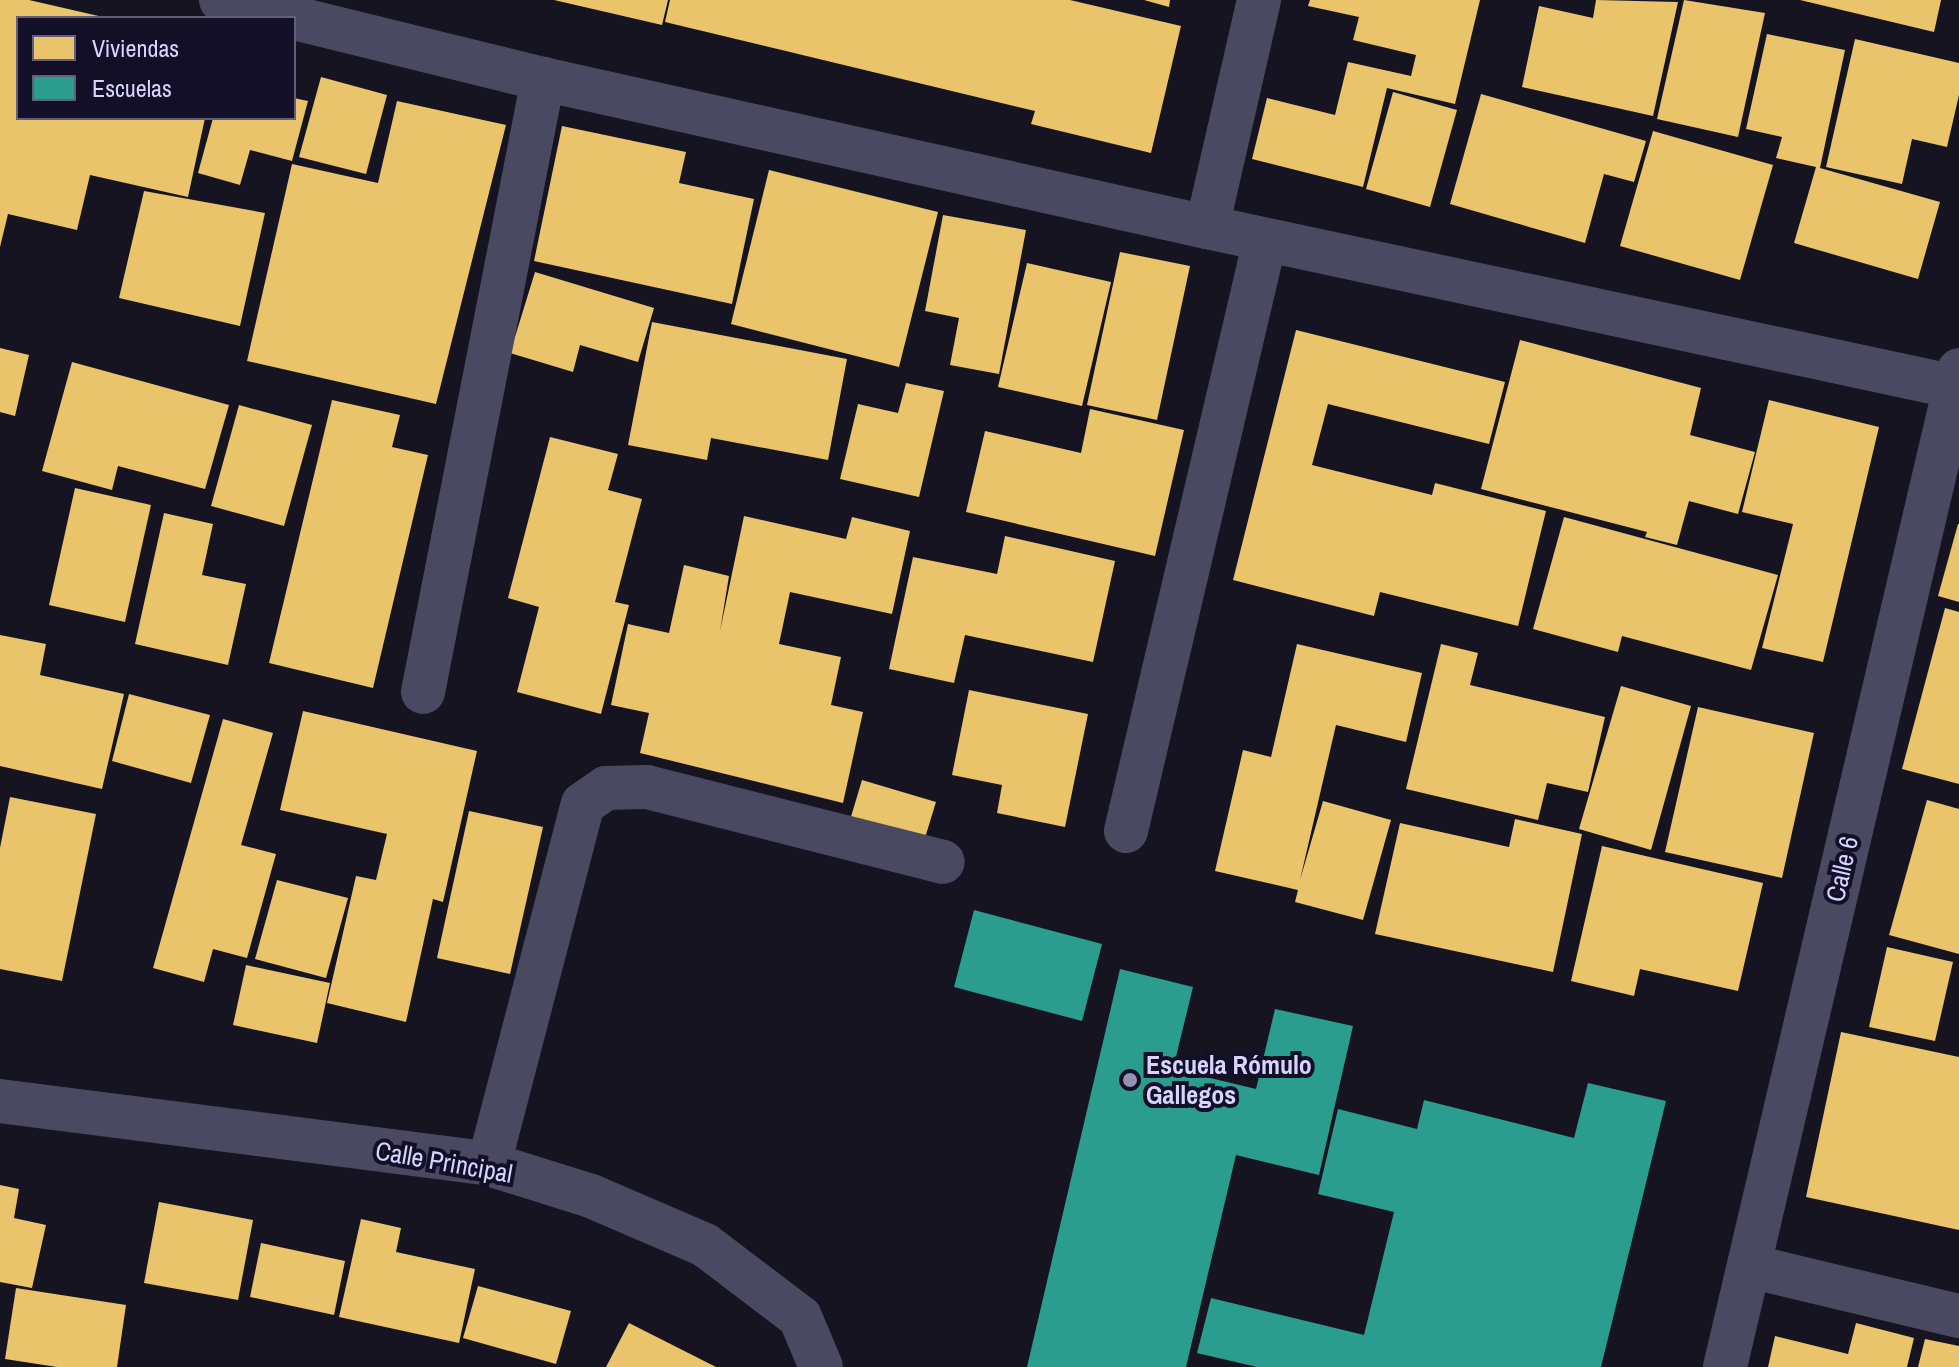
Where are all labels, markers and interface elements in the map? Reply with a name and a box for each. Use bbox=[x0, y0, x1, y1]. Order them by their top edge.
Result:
legend bbox=[16, 16, 296, 120]
text: Viviendas bbox=[92, 32, 179, 64]
text: Escuelas bbox=[92, 72, 172, 104]
street label: Calle 6 bbox=[1819, 833, 1865, 905]
place label: Escuela Rómulo Gallegos bbox=[1146, 1049, 1312, 1110]
marker: Escuela Rómulo Gallegos bbox=[1121, 1071, 1139, 1089]
street label: Calle Principal bbox=[373, 1135, 515, 1189]

